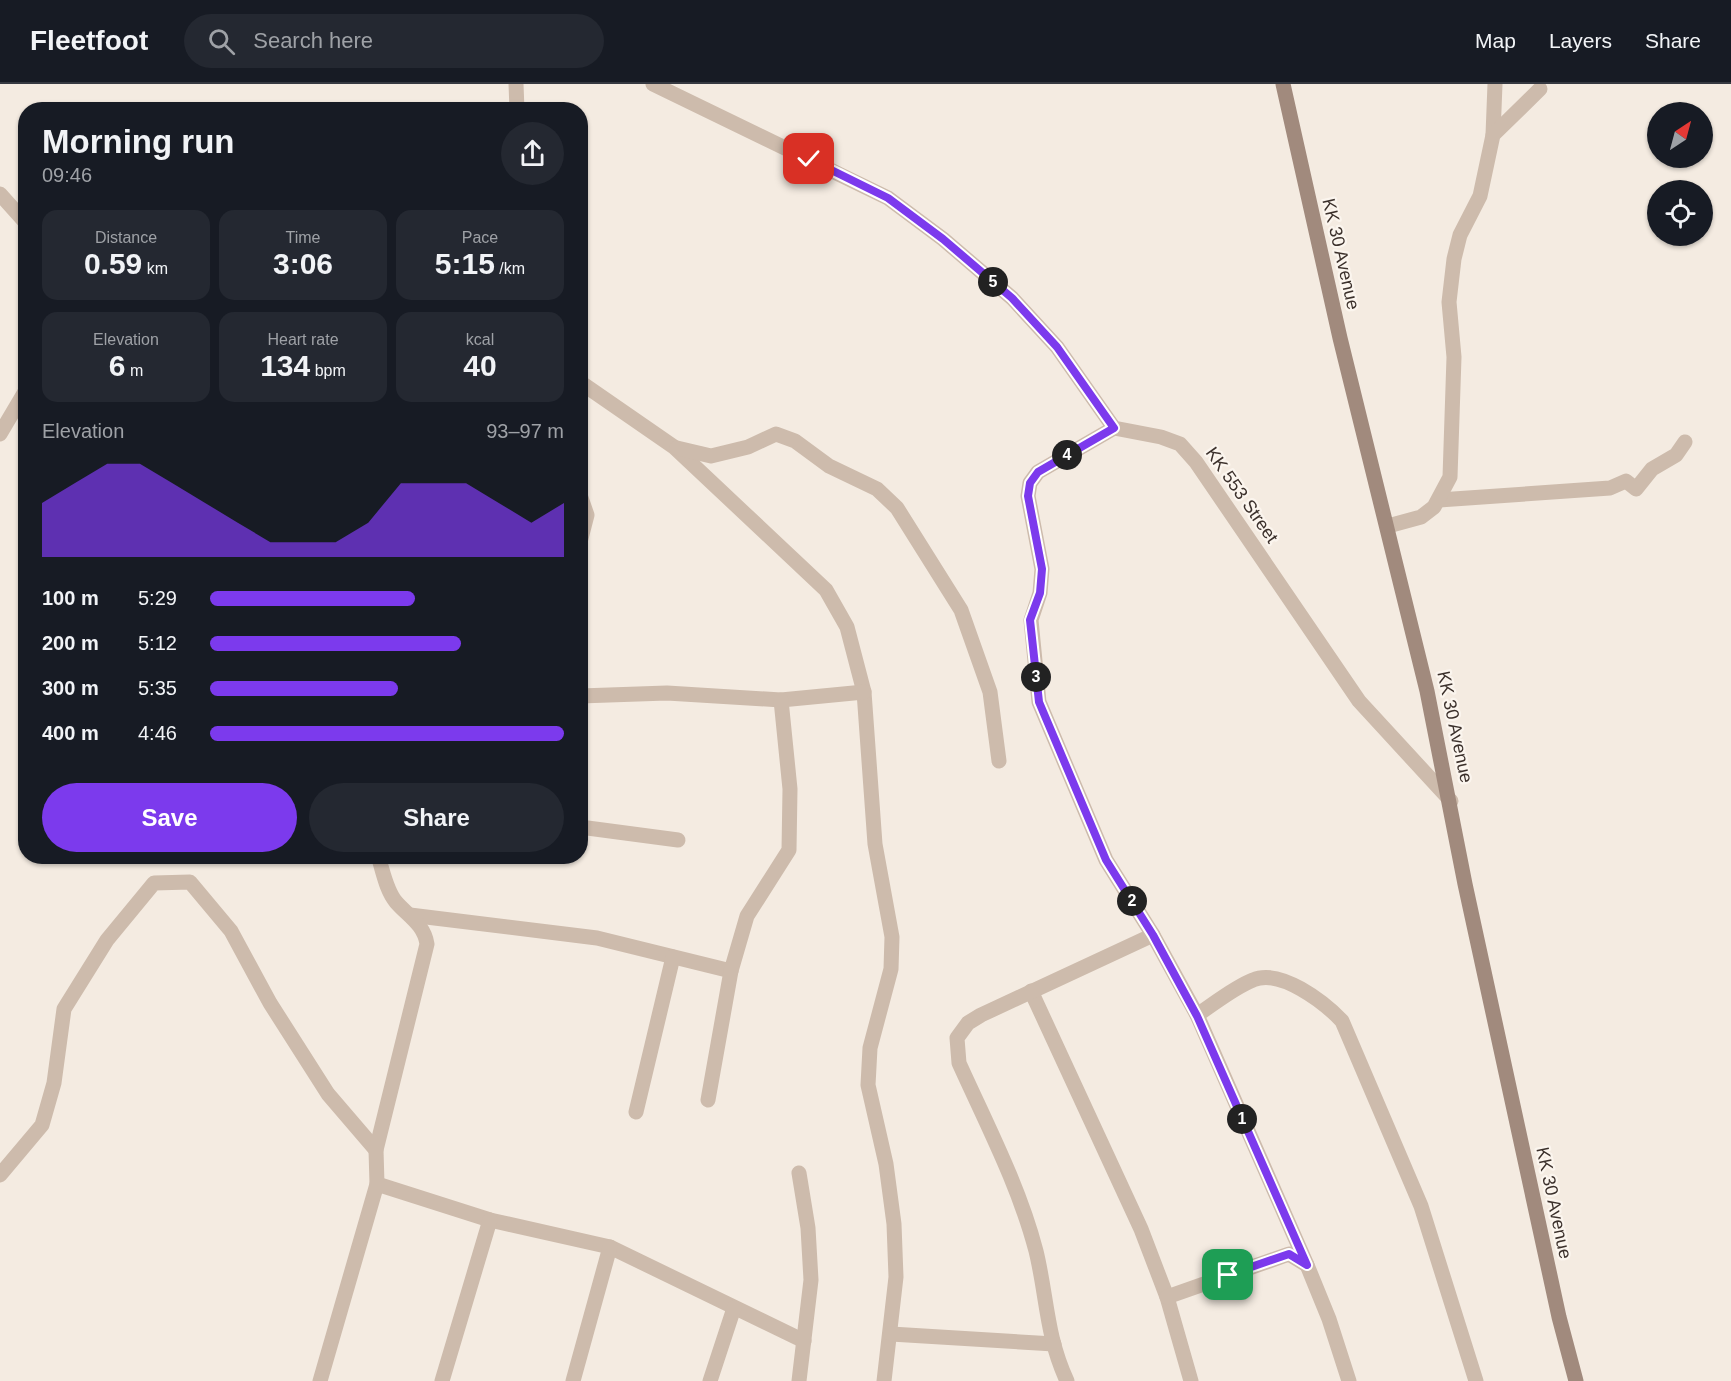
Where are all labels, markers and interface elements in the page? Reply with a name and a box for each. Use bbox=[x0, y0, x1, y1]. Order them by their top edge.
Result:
search box bbox=[184, 14, 604, 68]
text: Fleetfoot bbox=[30, 25, 148, 56]
icon: search bbox=[205, 25, 238, 58]
text: Search here bbox=[253, 28, 373, 53]
text: Map bbox=[1475, 29, 1516, 52]
text: Layers bbox=[1549, 29, 1612, 52]
text: Share bbox=[1645, 29, 1701, 52]
north arrow bbox=[1647, 102, 1713, 168]
map controls bbox=[1647, 102, 1713, 246]
button: share bbox=[501, 122, 564, 185]
text: Morning run bbox=[42, 123, 234, 160]
pin bbox=[783, 133, 834, 184]
icon: check bbox=[792, 142, 825, 175]
text: 09:46 bbox=[42, 164, 92, 186]
button: locate bbox=[1647, 180, 1713, 246]
street label: KK 30 Avenue bbox=[1318, 196, 1364, 312]
text: Distance bbox=[95, 229, 157, 246]
text: Time bbox=[286, 229, 320, 246]
text: Pace bbox=[462, 229, 498, 246]
text: 0.59 bbox=[84, 247, 142, 280]
text: 3:06 bbox=[273, 247, 333, 280]
text: 5:15 bbox=[435, 247, 495, 280]
text: km bbox=[142, 260, 168, 277]
text: /km bbox=[495, 260, 525, 277]
pin: 5 bbox=[978, 267, 1008, 297]
text: 5 bbox=[989, 273, 997, 290]
text: Elevation bbox=[93, 331, 159, 348]
text: Heart rate bbox=[267, 331, 339, 348]
text: kcal bbox=[466, 331, 494, 348]
text: 6 bbox=[109, 349, 125, 382]
text: 134 bbox=[260, 349, 310, 382]
text: 40 bbox=[463, 349, 497, 382]
text: m bbox=[125, 362, 143, 379]
text: bpm bbox=[310, 362, 346, 379]
text: Elevation bbox=[42, 420, 124, 442]
text: 93–97 m bbox=[486, 420, 564, 442]
pin: 4 bbox=[1052, 440, 1082, 470]
street label: KK 553 Street bbox=[1202, 443, 1282, 547]
text: 4 bbox=[1063, 446, 1071, 463]
text: 100 m bbox=[42, 587, 99, 609]
text: 5:29 bbox=[138, 587, 177, 609]
text: 200 m bbox=[42, 632, 99, 654]
text: 5:12 bbox=[138, 632, 177, 654]
pin: 3 bbox=[1021, 662, 1051, 692]
text: 3 bbox=[1032, 668, 1040, 685]
street label: KK 30 Avenue bbox=[1433, 669, 1477, 785]
text: 300 m bbox=[42, 677, 99, 699]
text: 5:35 bbox=[138, 677, 177, 699]
text: 400 m bbox=[42, 722, 99, 744]
text: 4:46 bbox=[138, 722, 177, 744]
button: Save bbox=[42, 783, 297, 852]
button: Share bbox=[309, 783, 564, 852]
pin: 2 bbox=[1117, 886, 1147, 916]
text: 2 bbox=[1128, 892, 1136, 909]
pin: 1 bbox=[1227, 1104, 1257, 1134]
text: 1 bbox=[1238, 1110, 1246, 1127]
street label: KK 30 Avenue bbox=[1532, 1145, 1576, 1261]
pin bbox=[1202, 1249, 1253, 1300]
icon: arrive bbox=[1211, 1258, 1244, 1291]

